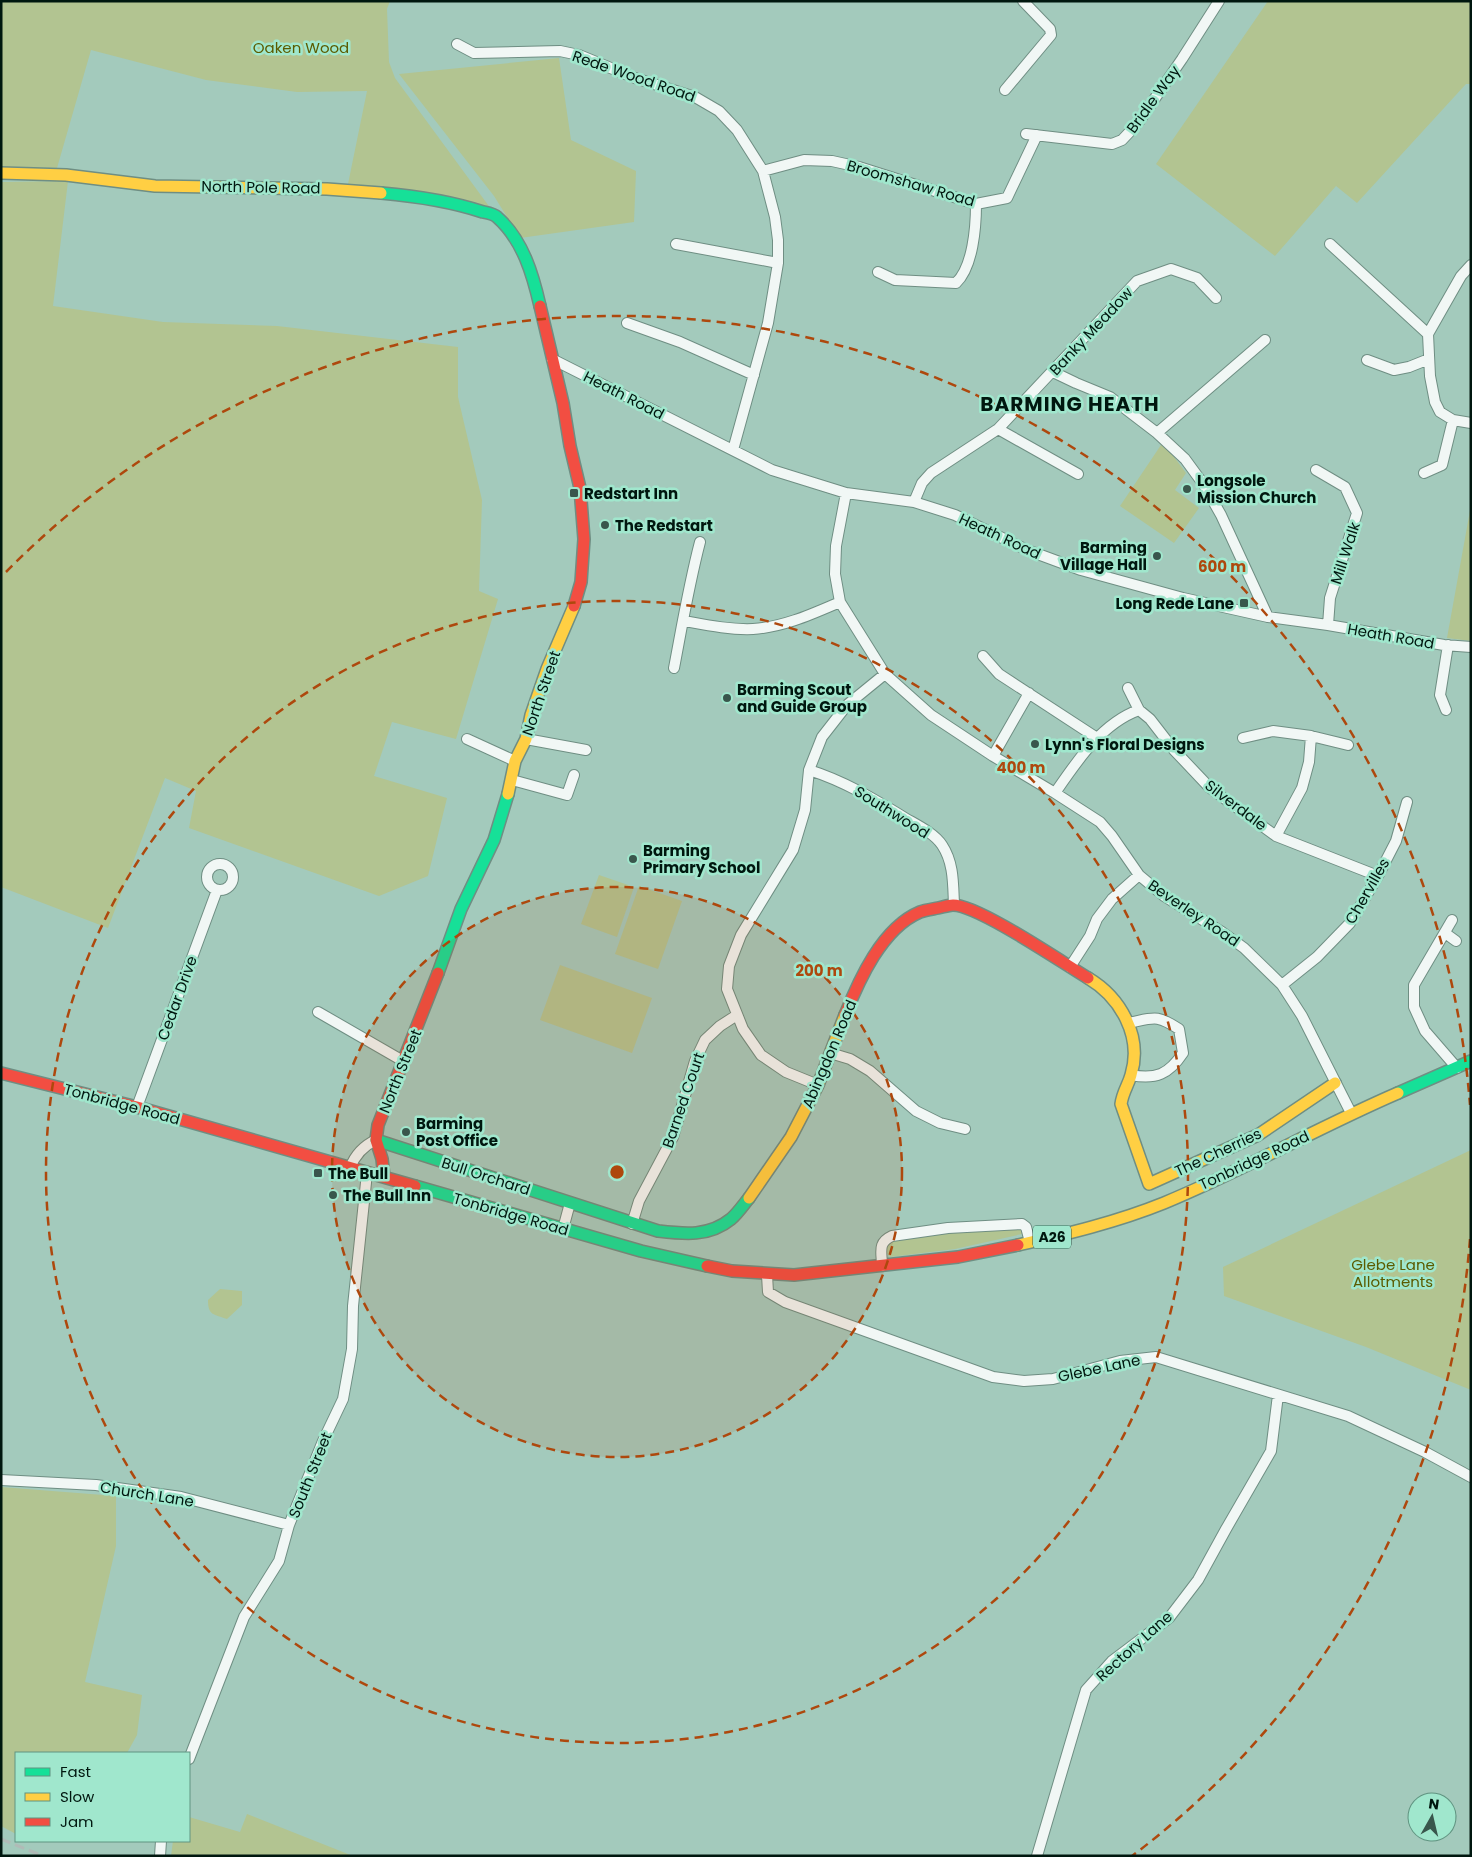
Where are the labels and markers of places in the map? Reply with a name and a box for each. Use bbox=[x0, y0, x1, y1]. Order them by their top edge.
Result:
place label: Longsole Mission Church bbox=[1197, 470, 1316, 508]
place label: Redstart Inn bbox=[584, 483, 678, 504]
marker: Longsole Mission Church bbox=[1181, 483, 1193, 495]
marker: Redstart Inn bbox=[568, 487, 580, 499]
place label: The Redstart bbox=[615, 515, 713, 536]
marker: The Redstart bbox=[599, 519, 611, 531]
place label: Barming Village Hall bbox=[1060, 537, 1147, 575]
marker: Barming Village Hall bbox=[1151, 550, 1163, 562]
place label: Long Rede Lane bbox=[1115, 593, 1234, 614]
marker: Long Rede Lane bbox=[1238, 597, 1250, 609]
place label: Barming Scout and Guide Group bbox=[737, 679, 867, 717]
marker: Barming Scout and Guide Group bbox=[721, 692, 733, 704]
place label: Lynn's Floral Designs bbox=[1045, 734, 1205, 755]
marker: Lynn's Floral Designs bbox=[1029, 738, 1041, 750]
place label: Barming Primary School bbox=[643, 840, 760, 878]
marker: Barming Primary School bbox=[627, 853, 639, 865]
place label: Barming Post Office bbox=[416, 1113, 498, 1151]
marker: Barming Post Office bbox=[400, 1126, 412, 1138]
place label: The Bull bbox=[328, 1163, 388, 1184]
centre of rings bbox=[608, 1163, 626, 1181]
marker: The Bull bbox=[312, 1167, 324, 1179]
place label: The Bull Inn bbox=[343, 1185, 431, 1206]
marker: The Bull Inn bbox=[327, 1189, 339, 1201]

